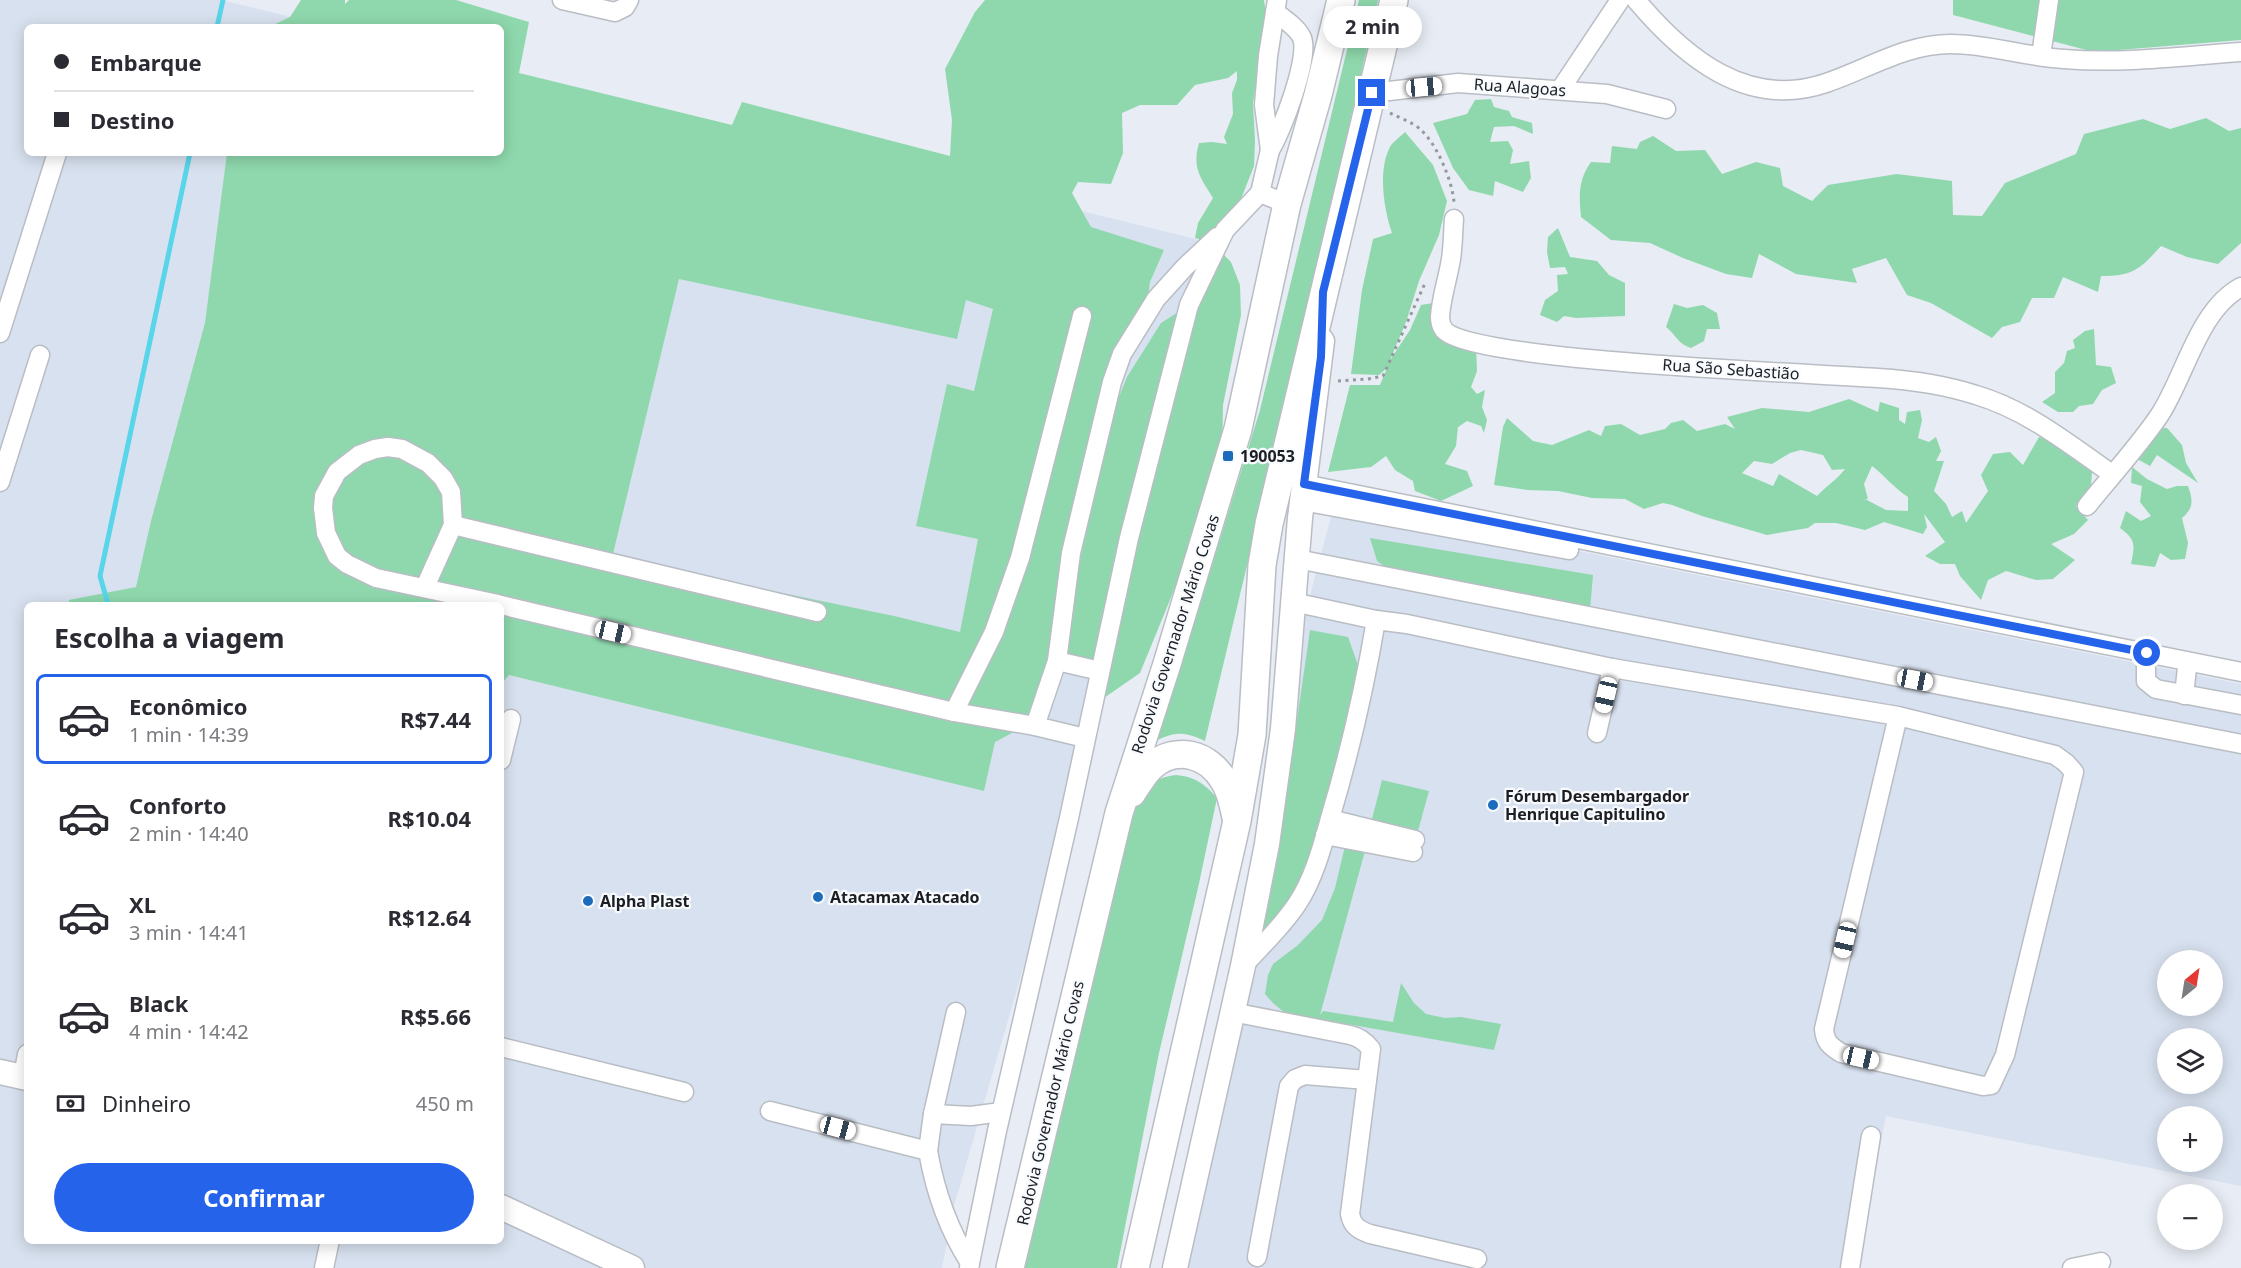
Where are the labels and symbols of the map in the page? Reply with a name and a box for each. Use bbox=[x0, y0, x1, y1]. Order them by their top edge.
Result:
callout: 2 min bbox=[1322, 6, 1422, 48]
street label: Rua Alagoas bbox=[1473, 73, 1567, 101]
car bbox=[1405, 76, 1443, 98]
route end bbox=[1358, 79, 1385, 106]
street label: Rua São Sebastião bbox=[1662, 353, 1800, 385]
place label: 190053 bbox=[1240, 445, 1295, 467]
marker: 190053 bbox=[1221, 449, 1235, 463]
street label: Rodovia Governador Mário Covas bbox=[1126, 512, 1224, 756]
car bbox=[593, 619, 633, 645]
route start bbox=[2133, 639, 2160, 666]
car bbox=[1896, 668, 1934, 692]
car bbox=[1593, 675, 1619, 715]
place label: Fórum Desembargador Henrique Capitulino bbox=[1505, 785, 1689, 825]
marker: Fórum Desembargador Henrique Capitulino bbox=[1486, 798, 1500, 812]
place label: Atacamax Atacado bbox=[830, 886, 980, 908]
place label: Alpha Plast bbox=[600, 890, 689, 912]
marker: Atacamax Atacado bbox=[811, 890, 825, 904]
marker: Alpha Plast bbox=[581, 894, 595, 908]
car bbox=[1832, 920, 1858, 960]
north arrow bbox=[2157, 950, 2223, 1016]
street label: Rodovia Governador Mário Covas bbox=[1011, 979, 1089, 1227]
car bbox=[1841, 1045, 1881, 1071]
car bbox=[818, 1115, 858, 1141]

